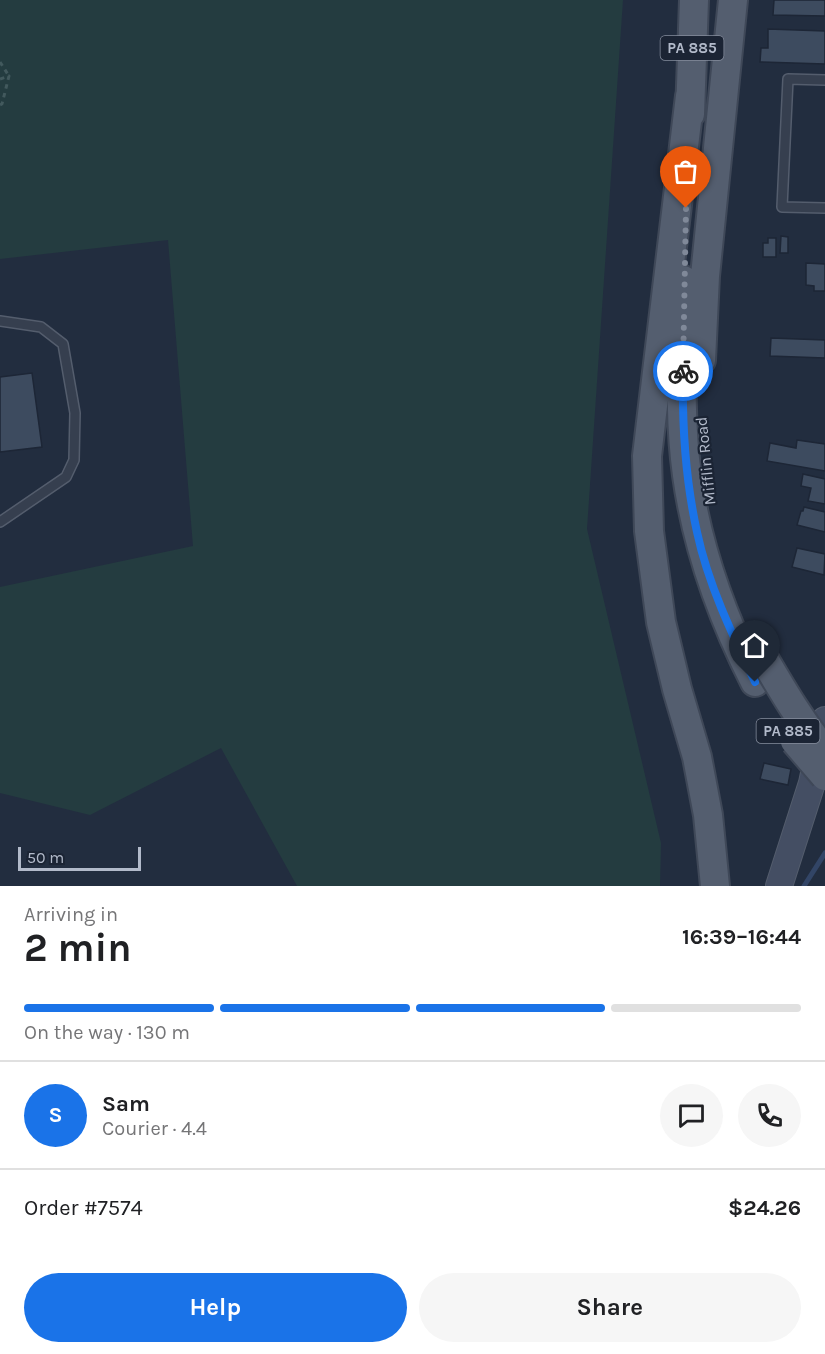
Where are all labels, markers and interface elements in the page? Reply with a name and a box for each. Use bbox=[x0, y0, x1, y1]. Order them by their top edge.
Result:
road number: PA 885 bbox=[660, 36, 724, 60]
pin bbox=[660, 146, 711, 208]
icon: bag bbox=[669, 155, 702, 188]
courier bbox=[653, 341, 713, 401]
icon: bike bbox=[667, 355, 700, 388]
street label: Mifflin Road bbox=[691, 416, 720, 506]
pin bbox=[729, 620, 780, 682]
icon: home bbox=[738, 629, 771, 662]
road number: PA 885 bbox=[756, 719, 820, 743]
scale bar bbox=[18, 844, 141, 872]
text: 50 m bbox=[27, 848, 64, 867]
text: Arriving in bbox=[24, 903, 118, 926]
text: 16:39–16:44 bbox=[682, 924, 801, 950]
text: 2 min bbox=[24, 925, 132, 971]
text: On the way · 130 m bbox=[24, 1021, 190, 1044]
button: chat bbox=[660, 1084, 723, 1147]
button: phone bbox=[738, 1084, 801, 1147]
text: Sam bbox=[102, 1091, 150, 1117]
text: S bbox=[48, 1102, 63, 1128]
text: Courier · 4.4 bbox=[102, 1117, 207, 1140]
text: Order #7574 bbox=[24, 1195, 143, 1221]
text: $24.26 bbox=[728, 1195, 801, 1221]
button: Help bbox=[24, 1273, 407, 1342]
button: Share bbox=[419, 1273, 801, 1342]

